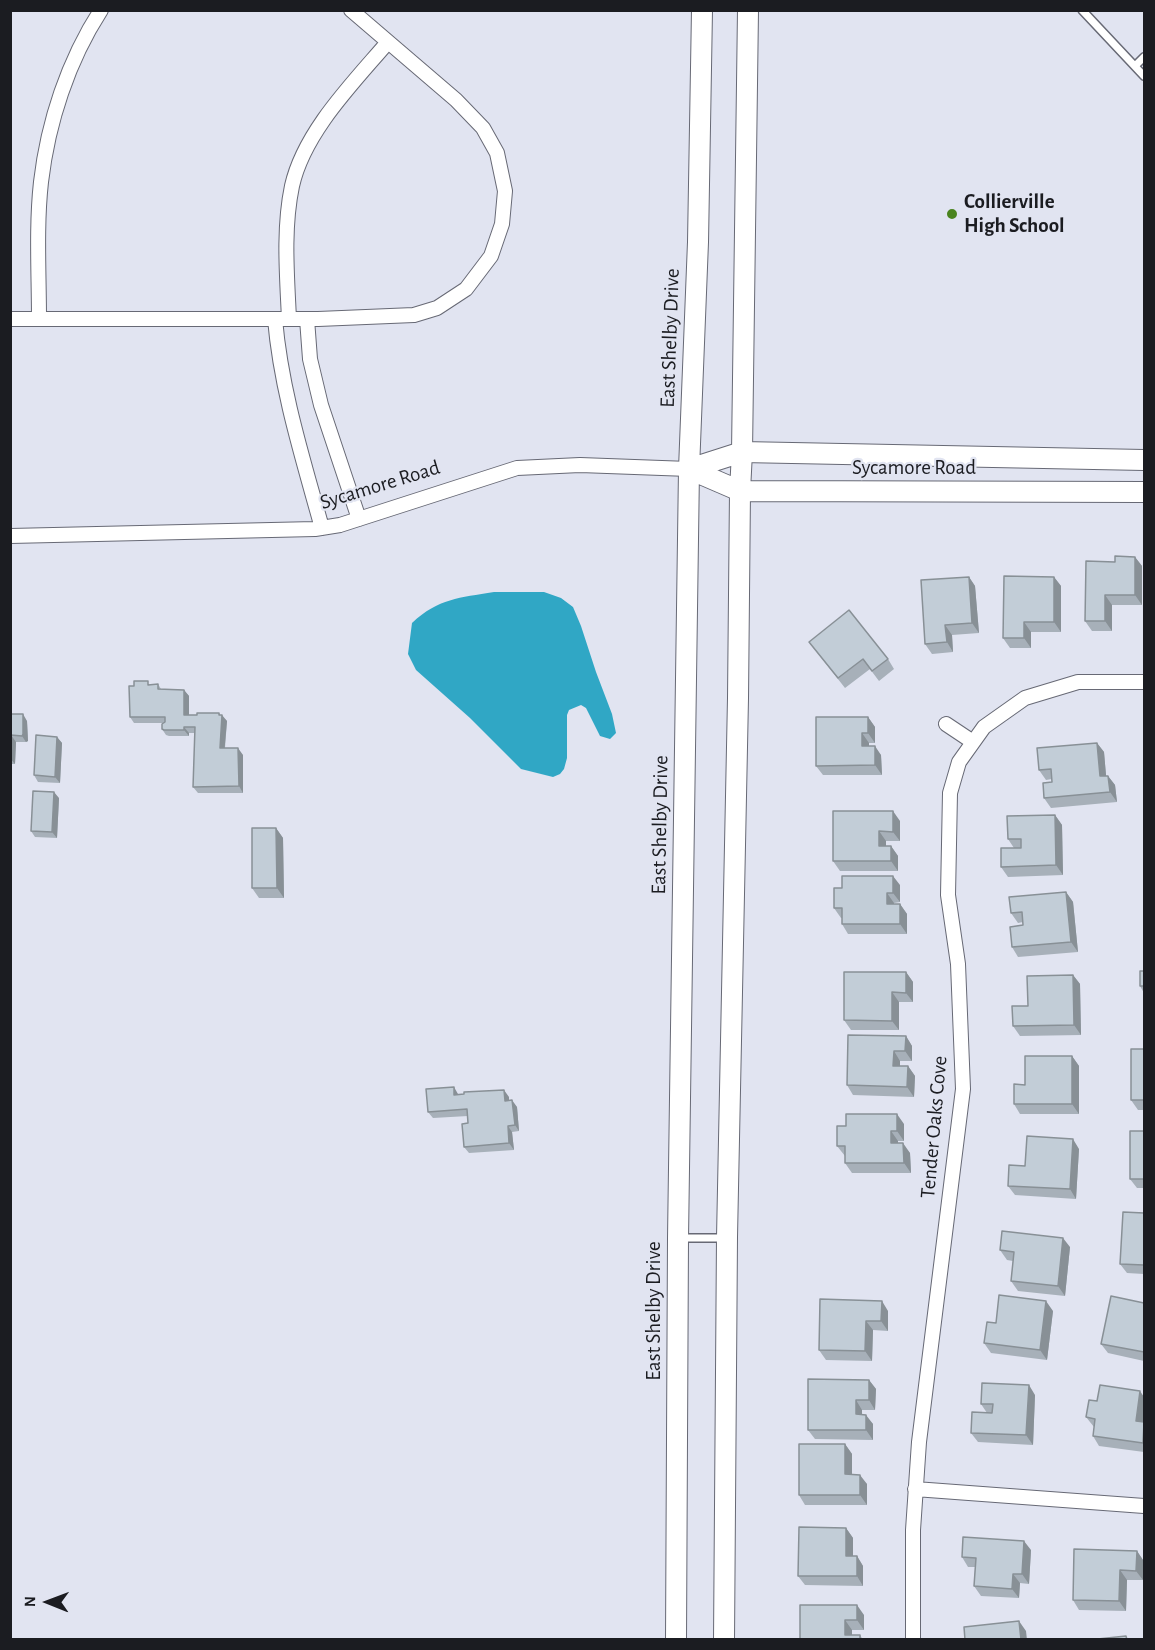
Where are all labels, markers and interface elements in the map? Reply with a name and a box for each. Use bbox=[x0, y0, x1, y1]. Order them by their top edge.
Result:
place label: Collierville High School bbox=[964, 189, 1065, 239]
marker: Collierville High School bbox=[945, 207, 959, 221]
street label: East Shelby Drive bbox=[655, 268, 685, 408]
street label: Sycamore Road bbox=[317, 455, 443, 515]
street label: Sycamore Road bbox=[852, 455, 976, 481]
street label: East Shelby Drive bbox=[646, 755, 674, 895]
street label: Tender Oaks Cove bbox=[915, 1055, 953, 1199]
street label: East Shelby Drive bbox=[641, 1241, 667, 1381]
north arrow bbox=[18, 1572, 78, 1632]
text: N bbox=[22, 1596, 38, 1607]

